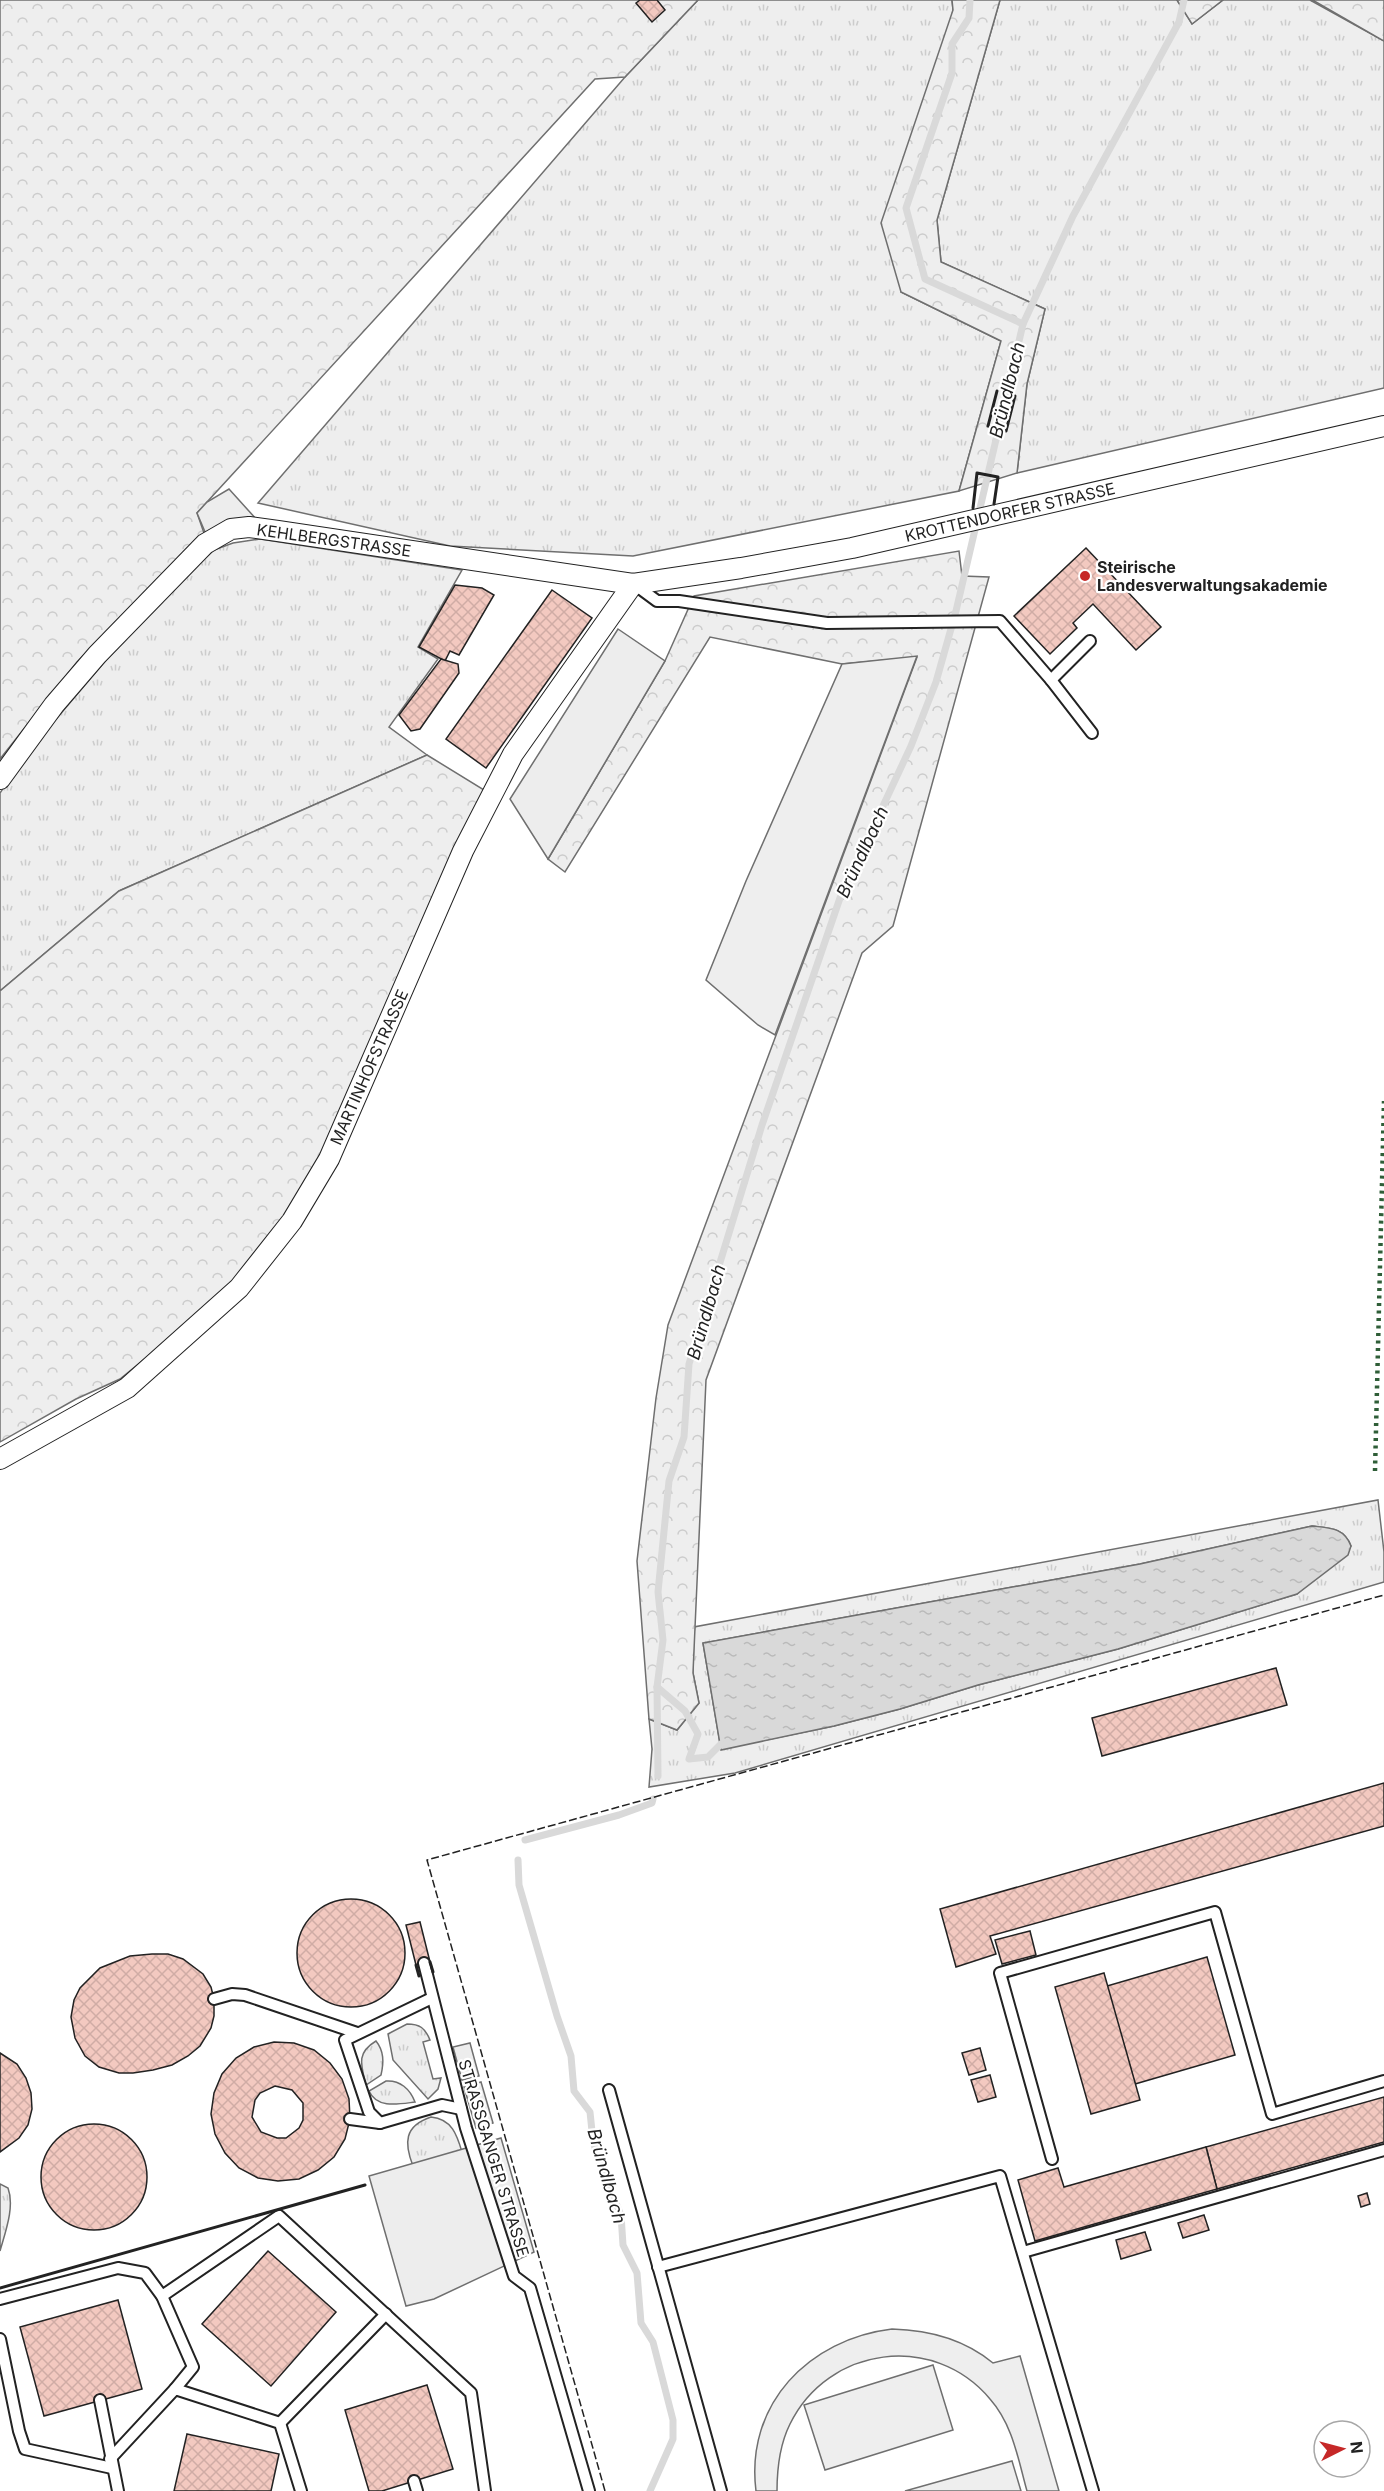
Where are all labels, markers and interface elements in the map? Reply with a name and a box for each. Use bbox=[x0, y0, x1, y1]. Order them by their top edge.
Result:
water label: Bründlbach bbox=[985, 340, 1029, 440]
street label: KROTTENDORFER STRASSE bbox=[903, 478, 1117, 546]
street label: KEHLBERGSTRASSE bbox=[256, 519, 412, 561]
place label: Steirische Landesverwaltungsakademie bbox=[1097, 557, 1328, 595]
marker: Steirische Landesverwaltungsakademie bbox=[1078, 569, 1092, 583]
water label: Bründlbach bbox=[832, 803, 892, 901]
street label: MARTINHOFSTRASSE bbox=[326, 986, 412, 1148]
water label: Bründlbach bbox=[682, 1262, 730, 1362]
street label: STRASSGANGER STRASSE bbox=[454, 2057, 534, 2259]
water label: Bründlbach bbox=[583, 2126, 631, 2226]
north arrow bbox=[1312, 2419, 1372, 2479]
text: N bbox=[1346, 2440, 1368, 2455]

